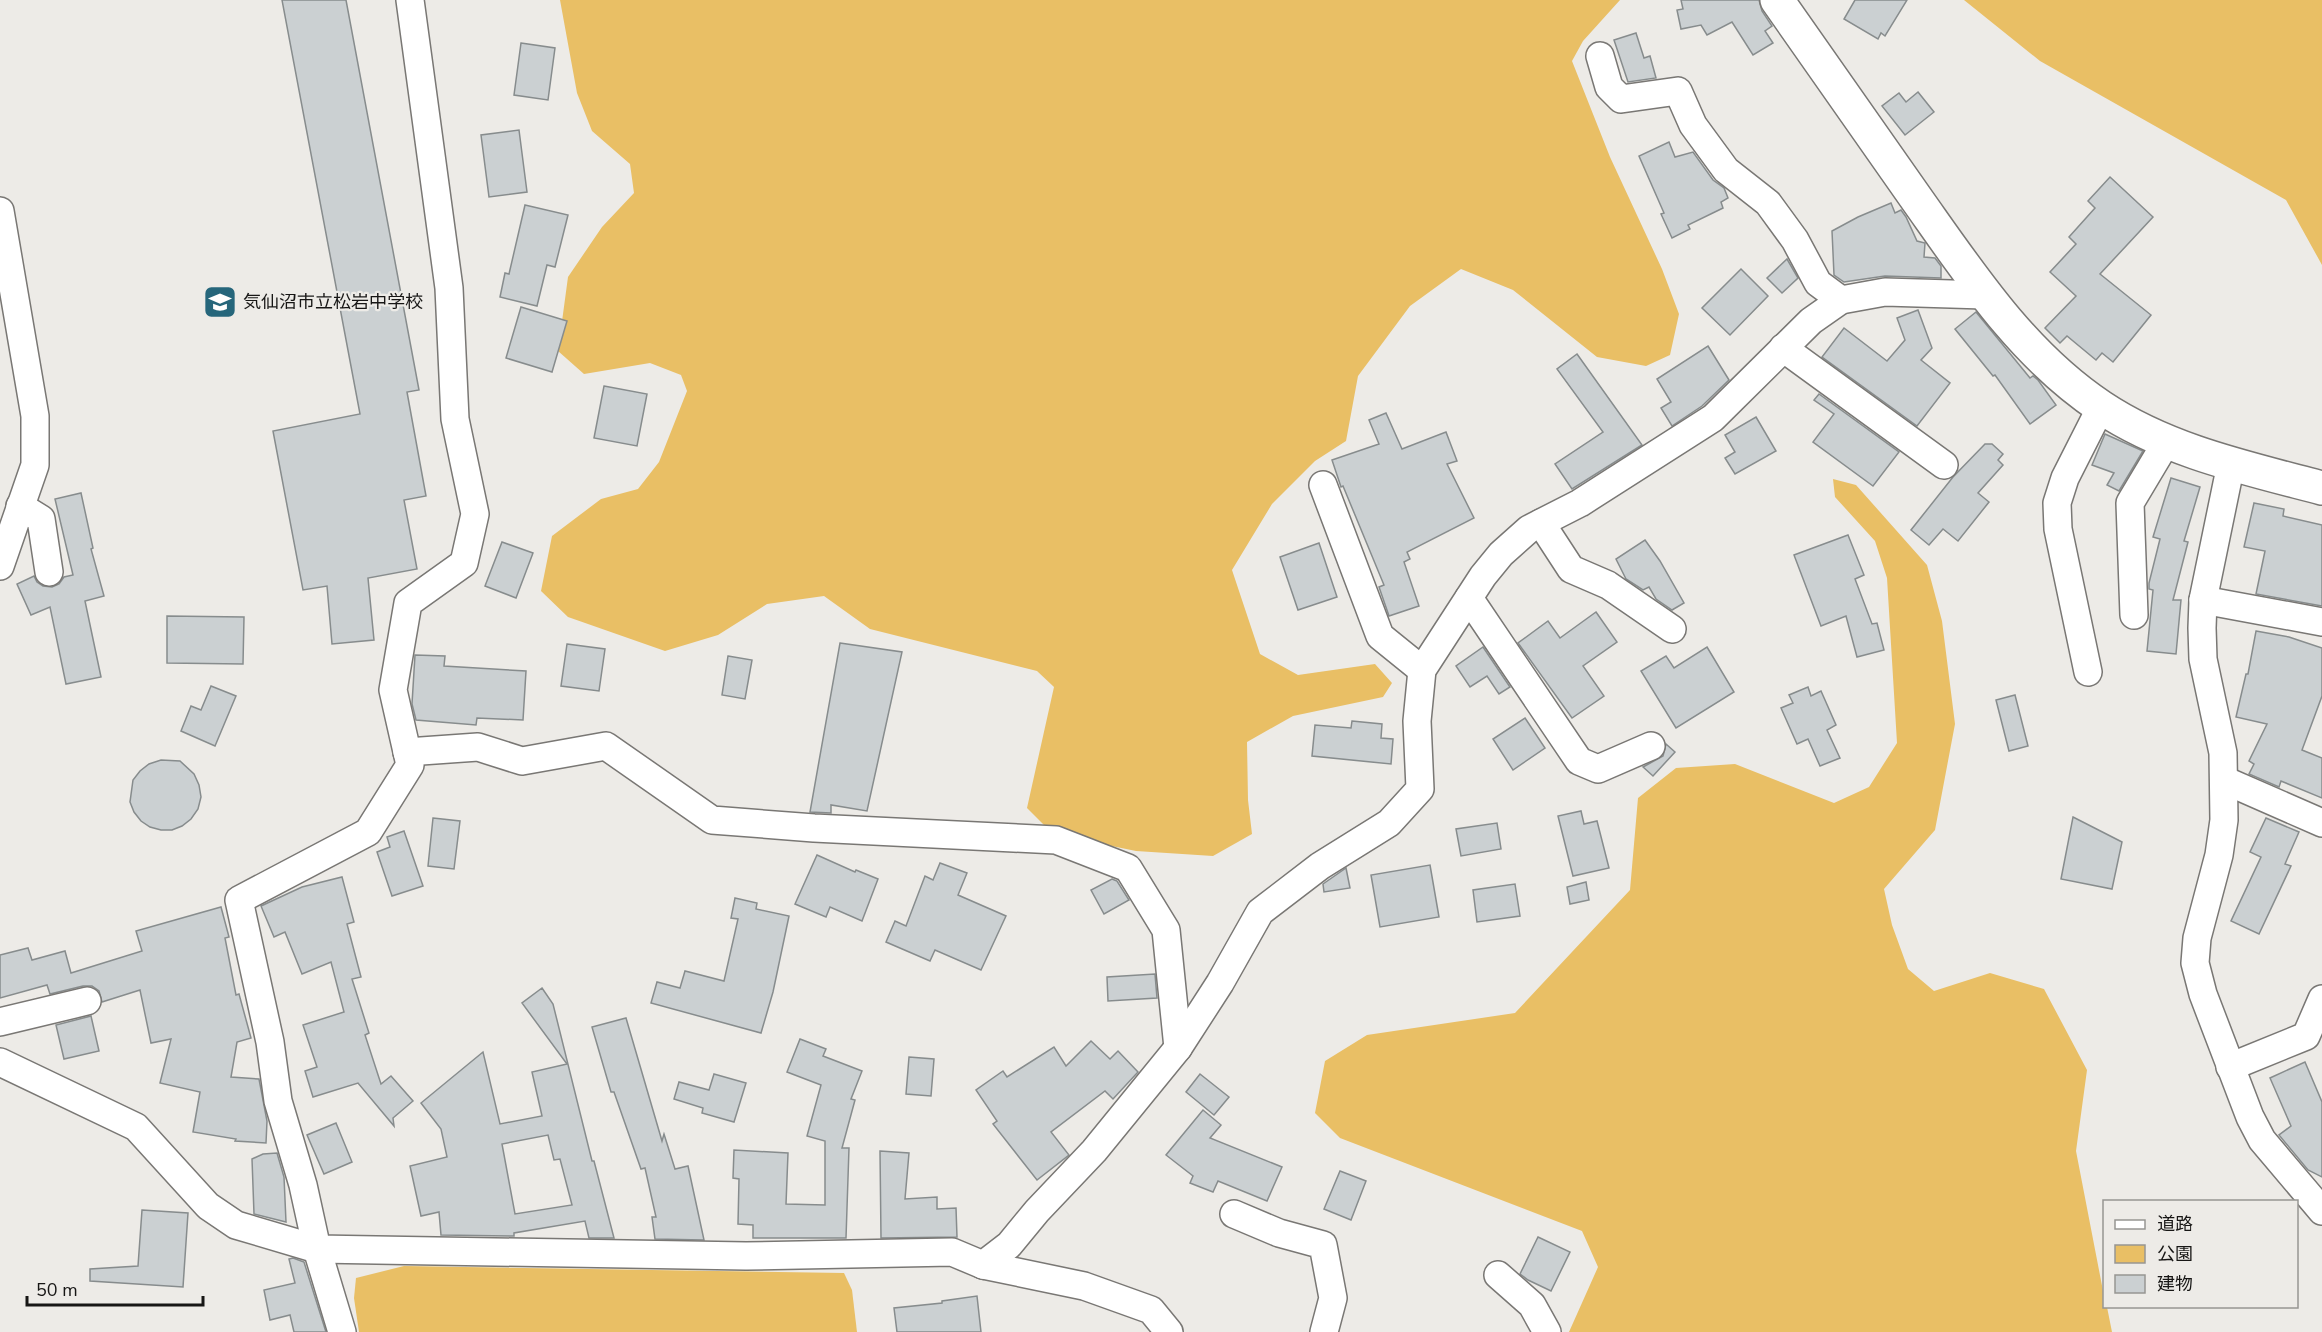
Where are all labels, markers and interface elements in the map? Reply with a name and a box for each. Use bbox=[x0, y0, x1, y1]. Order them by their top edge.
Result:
school or university icon: 気仙沼市立松岩中学校 bbox=[202, 284, 238, 320]
place label: 気仙沼市立松岩中学校 bbox=[243, 290, 423, 314]
legend bbox=[2103, 1200, 2298, 1308]
text: 道路 bbox=[2157, 1212, 2193, 1236]
text: 公園 bbox=[2157, 1242, 2193, 1266]
scale bar bbox=[27, 1269, 202, 1307]
text: 建物 bbox=[2157, 1272, 2193, 1296]
text: 50 m bbox=[36, 1278, 78, 1302]

